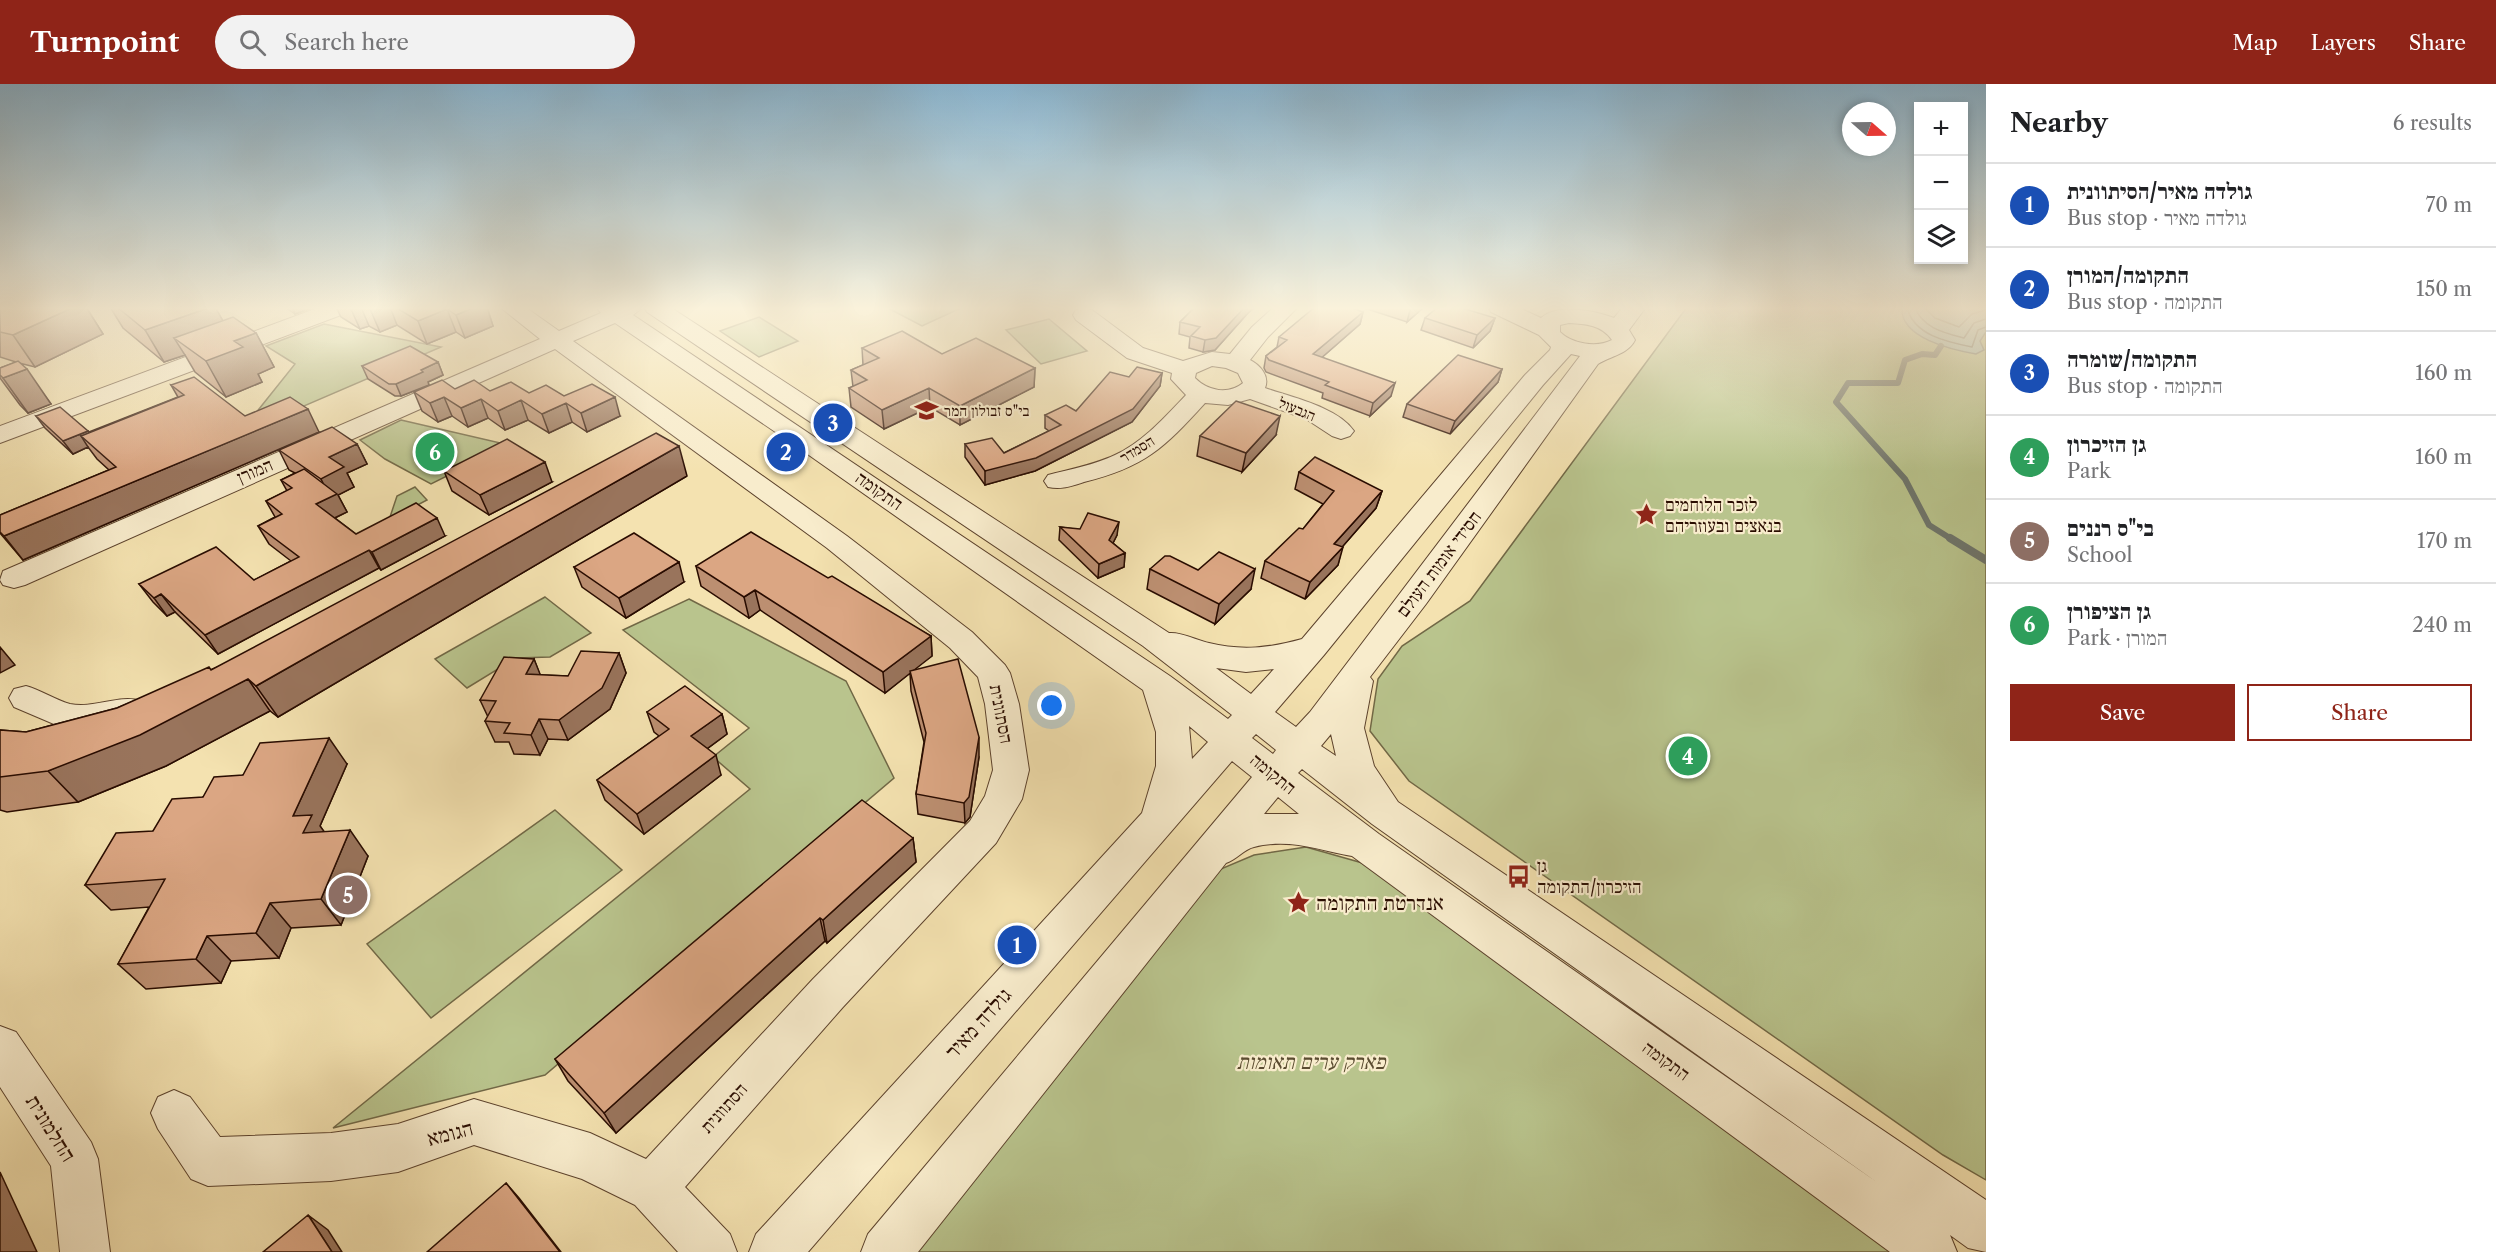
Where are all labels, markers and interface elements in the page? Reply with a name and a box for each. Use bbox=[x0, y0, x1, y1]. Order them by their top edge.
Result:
search box bbox=[215, 15, 635, 69]
text: Turnpoint bbox=[30, 25, 179, 59]
icon: search bbox=[236, 26, 269, 59]
text: Search here bbox=[284, 29, 409, 56]
text: Map bbox=[2233, 30, 2278, 55]
text: Layers bbox=[2311, 30, 2376, 55]
text: Share bbox=[2409, 30, 2466, 55]
north arrow bbox=[1842, 102, 1896, 156]
map controls bbox=[1914, 102, 1968, 264]
button: + bbox=[1914, 102, 1968, 156]
text: Nearby bbox=[2010, 107, 2108, 139]
text: 6 results bbox=[2393, 111, 2472, 135]
button: − bbox=[1914, 156, 1968, 210]
text: גולדה מאיר/הסיתוונית bbox=[2067, 178, 2252, 205]
text: 1 bbox=[2025, 193, 2034, 217]
text: 70 m bbox=[2426, 193, 2472, 217]
text: Bus stop · גולדה מאיר bbox=[2067, 206, 2247, 230]
button: layers bbox=[1914, 210, 1968, 264]
text: התקומה/המורן bbox=[2067, 262, 2189, 289]
text: 2 bbox=[2024, 277, 2035, 301]
text: 150 m bbox=[2416, 277, 2472, 301]
text: Bus stop · התקומה bbox=[2067, 290, 2223, 314]
text: התקומה/שומרה bbox=[2067, 346, 2197, 373]
text: 3 bbox=[2024, 361, 2035, 385]
text: 160 m bbox=[2415, 361, 2472, 385]
text: Bus stop · התקומה bbox=[2067, 374, 2223, 398]
street label: הגבעול bbox=[1275, 393, 1319, 425]
school or university icon: בי"ס זבולון המר bbox=[913, 397, 939, 423]
pin: 3 bbox=[814, 400, 852, 446]
place label: בי"ס זבולון המר bbox=[944, 401, 1030, 420]
pin: 6 bbox=[416, 430, 454, 475]
pin: 2 bbox=[766, 430, 806, 475]
street label: הסמדר bbox=[1116, 431, 1158, 467]
text: גן הזיכרון bbox=[2067, 431, 2146, 458]
text: 4 bbox=[2024, 445, 2035, 469]
text: 160 m bbox=[2415, 445, 2472, 469]
street label: המורן bbox=[234, 454, 276, 488]
text: Park bbox=[2067, 459, 2110, 483]
street label: התקומה bbox=[851, 467, 907, 515]
place label: לזכר הלוחמים בנאצים ובעוזריהם bbox=[1665, 494, 1782, 537]
place icon: לזכר הלוחמים בנאצים ובעוזריהם bbox=[1634, 502, 1660, 528]
street label: חסידי אומות העולם bbox=[1392, 507, 1486, 621]
text: בי"ס רננים bbox=[2067, 515, 2154, 542]
text: 5 bbox=[2024, 529, 2035, 553]
text: 170 m bbox=[2417, 529, 2472, 553]
text: School bbox=[2067, 543, 2132, 567]
text: גן הציפורן bbox=[2067, 598, 2151, 625]
text: 6 bbox=[2024, 613, 2035, 637]
text: 240 m bbox=[2412, 613, 2472, 637]
text: Park · המורן bbox=[2067, 626, 2167, 650]
street label: הסתוונית bbox=[985, 683, 1017, 745]
button: Save bbox=[2010, 684, 2235, 741]
button: Share bbox=[2247, 684, 2472, 741]
your location bbox=[1037, 691, 1066, 720]
pin: 4 bbox=[1668, 734, 1708, 778]
street label: התקומה bbox=[1246, 749, 1300, 799]
place label: גן הזיכרון/התקומה bbox=[1537, 855, 1642, 898]
bus stop icon: גן הזיכרון/התקומה bbox=[1506, 863, 1532, 889]
pin: 5 bbox=[328, 872, 368, 918]
place icon: אנדרטת התקומה bbox=[1285, 889, 1311, 915]
place label: אנדרטת התקומה bbox=[1316, 890, 1444, 915]
pin: 1 bbox=[998, 922, 1036, 968]
street label: גולדה מאיר bbox=[940, 982, 1016, 1064]
street label: התקומה bbox=[1638, 1037, 1694, 1085]
park label: פארק ערים תאומות bbox=[1237, 1049, 1387, 1074]
street label: הסתוונית bbox=[696, 1078, 752, 1138]
street label: החלמונית bbox=[21, 1090, 81, 1166]
street label: הגומא bbox=[424, 1115, 476, 1151]

